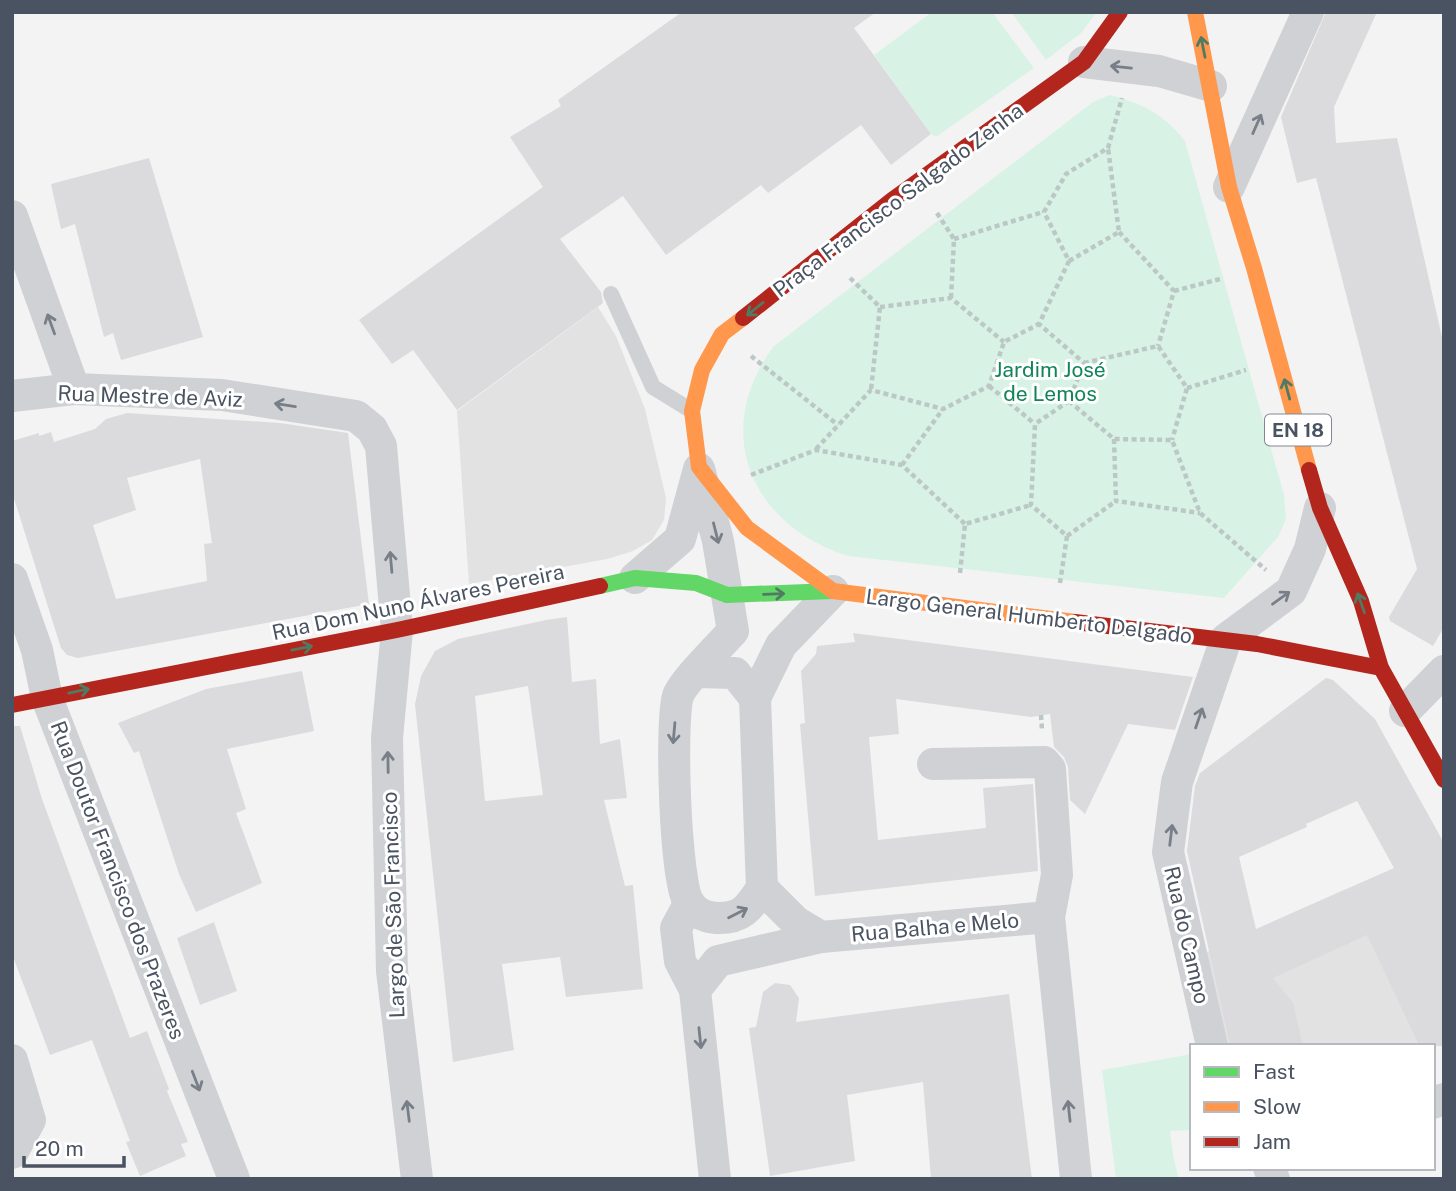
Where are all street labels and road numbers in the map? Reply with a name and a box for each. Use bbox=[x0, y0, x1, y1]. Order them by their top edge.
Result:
street label: Praça Francisco Salgado Zenha bbox=[768, 98, 1028, 302]
street label: Rua Mestre de Aviz bbox=[57, 380, 243, 412]
road number: EN 18 bbox=[1265, 414, 1331, 446]
street label: Rua Dom Nuno Álvares Pereira bbox=[270, 559, 566, 645]
street label: Largo General Humberto Delgado bbox=[864, 584, 1194, 648]
street label: Rua Doutor Francisco dos Prazeres bbox=[46, 717, 190, 1043]
street label: Largo de São Francisco bbox=[377, 791, 409, 1019]
street label: Rua do Campo bbox=[1159, 864, 1215, 1006]
street label: Rua Balha e Melo bbox=[850, 907, 1020, 947]

